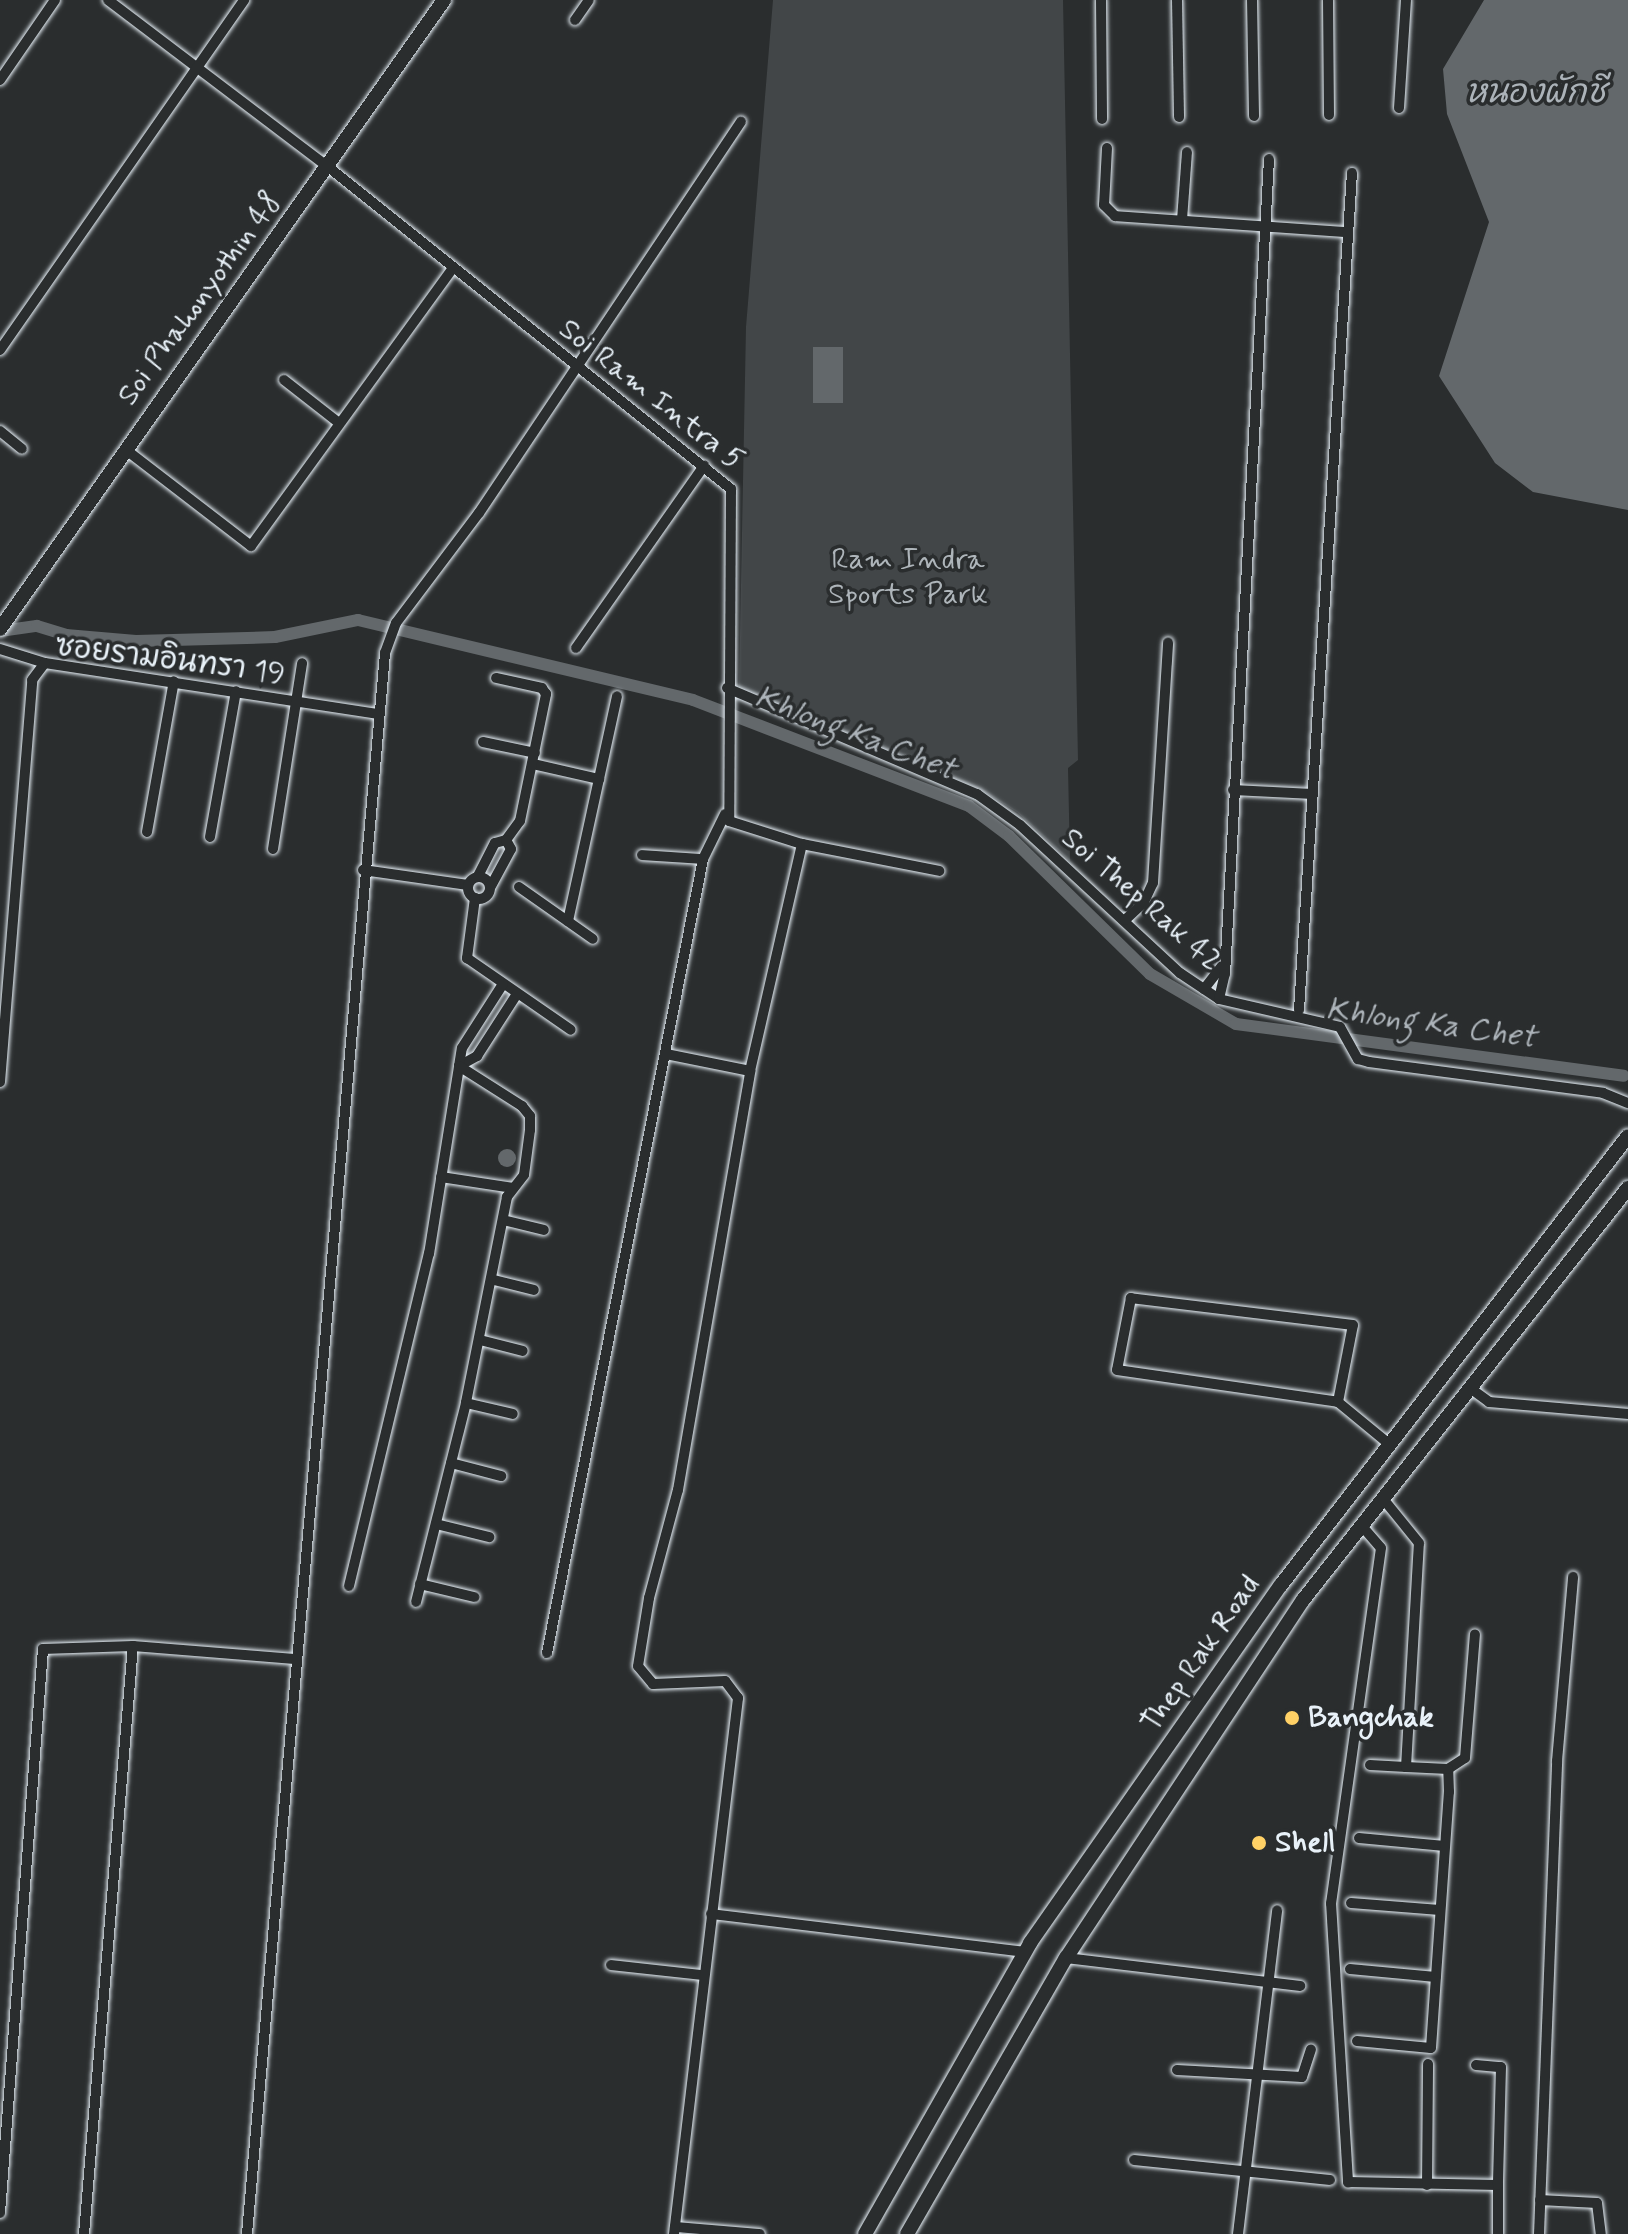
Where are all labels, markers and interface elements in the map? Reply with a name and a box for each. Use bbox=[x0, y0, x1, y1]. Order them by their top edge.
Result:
water label: หนองผักชี bbox=[1466, 74, 1606, 112]
street label: Soi Phahonyothin 48 bbox=[111, 186, 289, 412]
street label: Soi Ram Intra 5 bbox=[557, 316, 745, 474]
park label: Ram Indra Sports Park bbox=[831, 542, 985, 612]
street label: ซอยรามอินทรา 19 bbox=[53, 629, 287, 693]
water label: Khlong Ka Chet bbox=[747, 677, 963, 791]
street label: Soi Thep Rak 42 bbox=[1053, 820, 1229, 980]
water label: Khlong Ka Chet bbox=[1322, 990, 1540, 1058]
street label: Thep Rak Road bbox=[1134, 1569, 1268, 1739]
place label: Bangchak bbox=[1308, 1700, 1434, 1736]
marker: Bangchak bbox=[1283, 1709, 1301, 1727]
place label: Shell bbox=[1275, 1825, 1335, 1861]
marker: Shell bbox=[1250, 1834, 1268, 1852]

